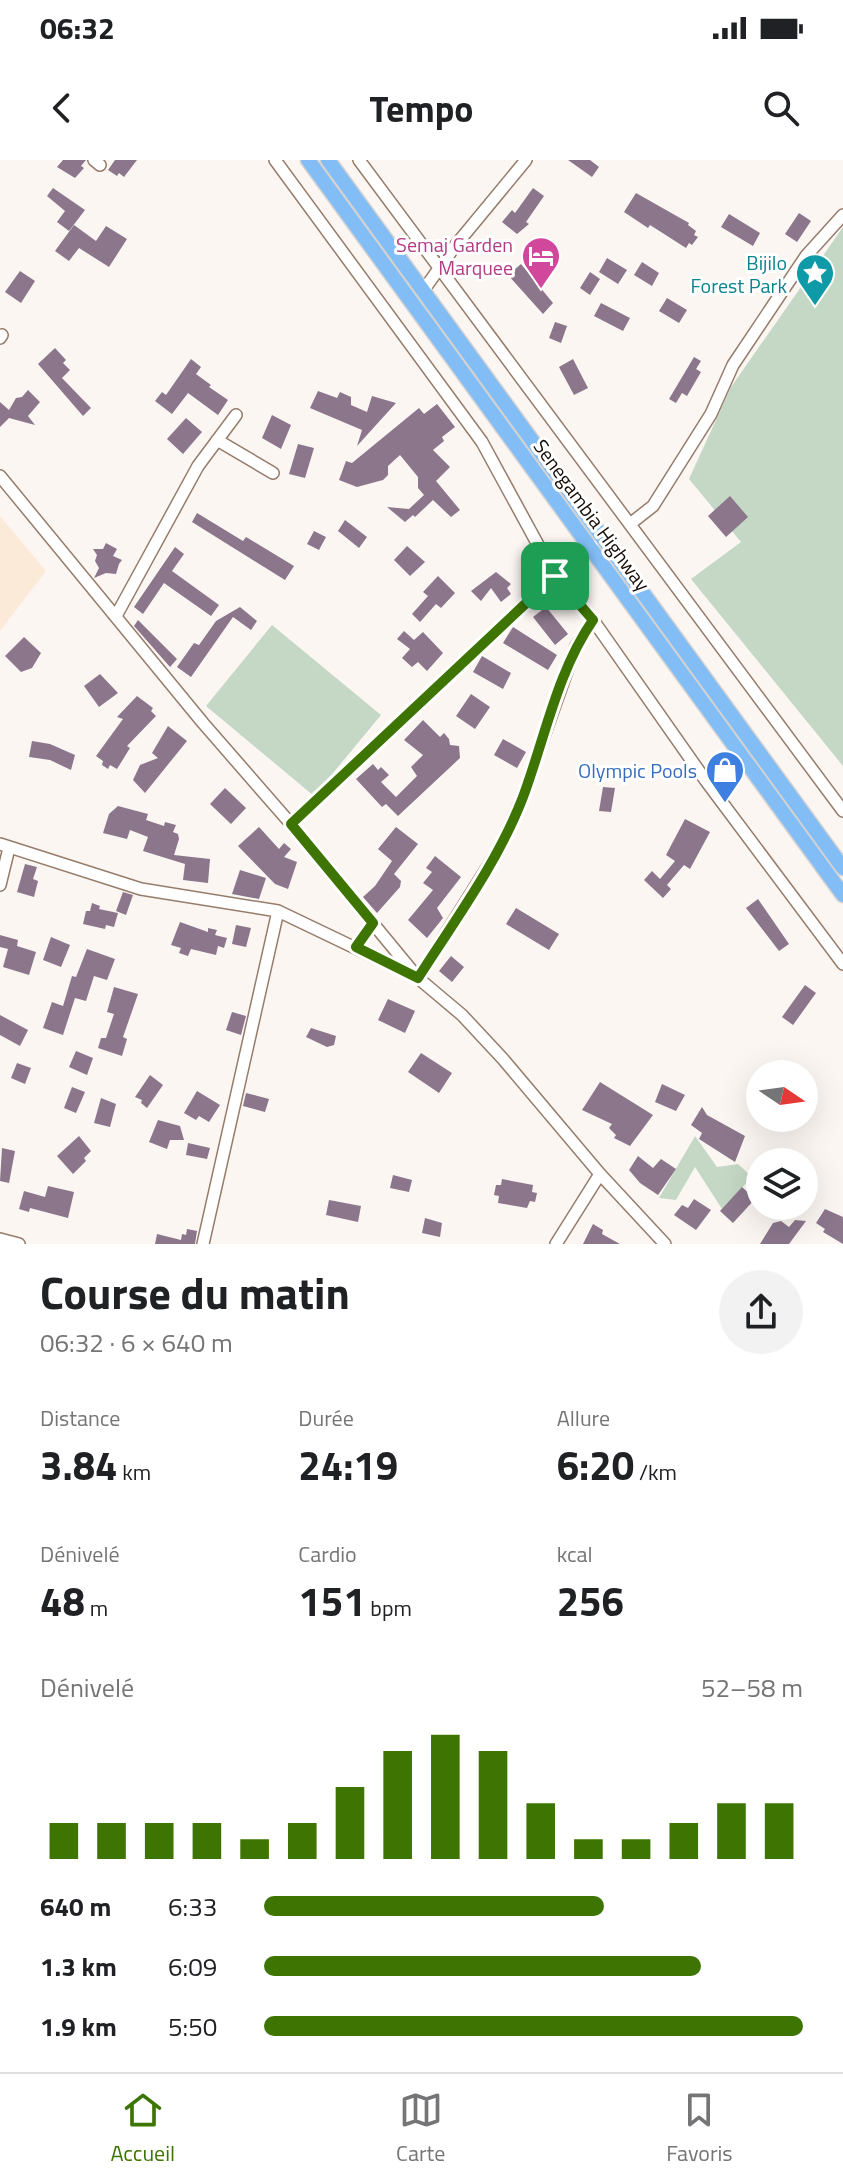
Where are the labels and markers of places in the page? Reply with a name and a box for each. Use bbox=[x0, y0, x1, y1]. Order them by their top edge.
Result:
place label: Semaj Garden Marquee bbox=[396, 229, 513, 283]
hotel icon: Semaj Garden Marquee bbox=[520, 235, 562, 290]
place label: Bijilo Forest Park bbox=[690, 247, 787, 301]
place icon: Bijilo Forest Park bbox=[794, 252, 836, 307]
pin bbox=[521, 542, 589, 610]
shop icon: Olympic Pools bbox=[704, 749, 746, 804]
place label: Olympic Pools bbox=[578, 755, 697, 786]

